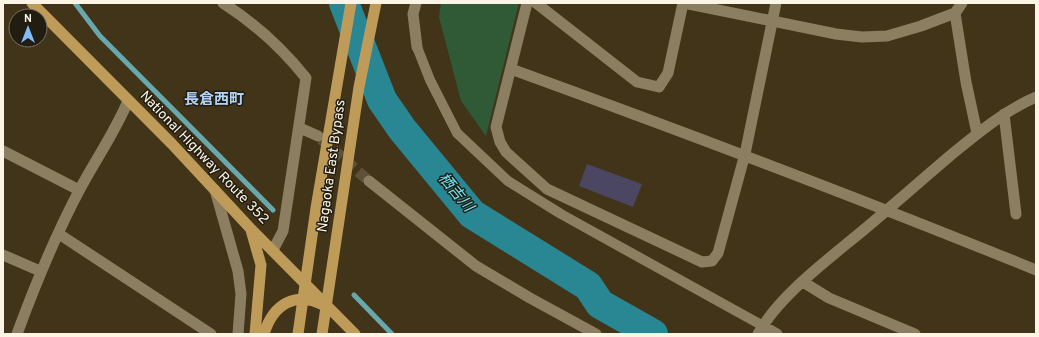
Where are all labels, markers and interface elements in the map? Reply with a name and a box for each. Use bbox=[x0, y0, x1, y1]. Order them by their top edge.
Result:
north arrow bbox=[8, 8, 48, 48]
text: N bbox=[24, 12, 32, 26]
street label: National Highway Route 352 bbox=[136, 88, 272, 228]
district label: 長倉西町 bbox=[184, 91, 244, 110]
street label: Nagaoka East Bypass bbox=[314, 99, 350, 233]
water label: 栖吉川 bbox=[433, 170, 478, 218]

